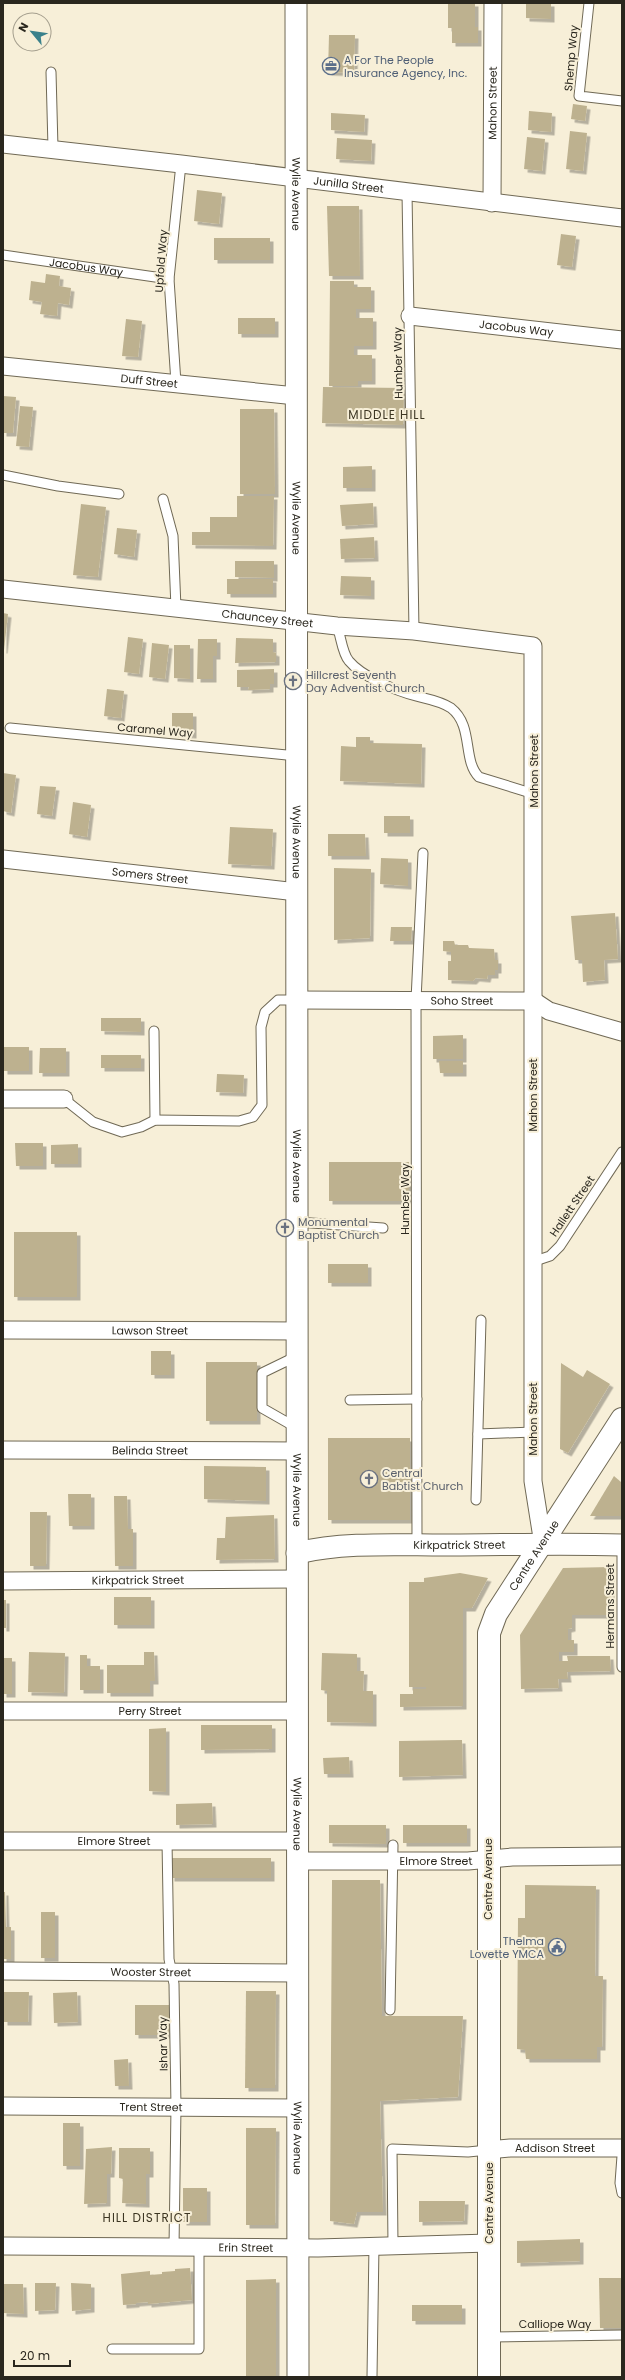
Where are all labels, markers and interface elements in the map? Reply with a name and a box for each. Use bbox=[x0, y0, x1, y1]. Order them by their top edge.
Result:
north arrow bbox=[12, 12, 52, 52]
text: N bbox=[14, 20, 32, 35]
street label: Shemp Way bbox=[560, 23, 582, 92]
place label: A For The People Insurance Agency, Inc. bbox=[344, 52, 467, 81]
office icon: A For The People Insurance Agency, Inc. bbox=[321, 56, 341, 76]
street label: Mahon Street bbox=[484, 66, 501, 140]
street label: Wylie Avenue bbox=[288, 157, 304, 231]
street label: Junilla Street bbox=[313, 172, 385, 197]
street label: Upfold Way bbox=[151, 228, 171, 293]
street label: Jacobus Way bbox=[48, 254, 125, 280]
street label: Jacobus Way bbox=[478, 316, 555, 340]
street label: Humber Way bbox=[389, 326, 407, 399]
street label: Duff Street bbox=[120, 370, 179, 392]
district label: MIDDLE HILL bbox=[348, 406, 426, 423]
street label: Wylie Avenue bbox=[288, 481, 304, 555]
street label: Chauncey Street bbox=[221, 605, 314, 631]
place label: Hillcrest Seventh Day Adventist Church bbox=[306, 667, 425, 696]
church icon: Hillcrest Seventh Day Adventist Church bbox=[283, 671, 303, 691]
street label: Caramel Way bbox=[117, 719, 194, 741]
street label: Mahon Street bbox=[526, 734, 542, 808]
street label: Wylie Avenue bbox=[289, 805, 305, 879]
street label: Somers Street bbox=[111, 863, 189, 888]
street label: Soho Street bbox=[431, 993, 493, 1009]
street label: Mahon Street bbox=[525, 1058, 541, 1132]
street label: Wylie Avenue bbox=[289, 1129, 305, 1203]
street label: Humber Way bbox=[397, 1162, 413, 1235]
street label: Hallett Street bbox=[546, 1172, 598, 1240]
place label: Monumental Baptist Church bbox=[298, 1214, 379, 1243]
church icon: Monumental Baptist Church bbox=[275, 1218, 295, 1238]
street label: Lawson Street bbox=[112, 1322, 188, 1339]
street label: Mahon Street bbox=[525, 1382, 541, 1456]
street label: Belinda Street bbox=[112, 1442, 188, 1459]
street label: Wylie Avenue bbox=[289, 1453, 305, 1527]
place label: Central Babtist Church bbox=[382, 1465, 463, 1494]
church icon: Central Babtist Church bbox=[359, 1469, 379, 1489]
street label: Centre Avenue bbox=[505, 1517, 563, 1594]
street label: Kirkpatrick Street bbox=[413, 1537, 506, 1553]
street label: Hermans Street bbox=[602, 1563, 618, 1649]
street label: Kirkpatrick Street bbox=[92, 1572, 184, 1588]
street label: Perry Street bbox=[119, 1703, 181, 1719]
street label: Wylie Avenue bbox=[289, 1777, 306, 1851]
street label: Elmore Street bbox=[78, 1833, 150, 1849]
street label: Centre Avenue bbox=[480, 1838, 496, 1920]
street label: Elmore Street bbox=[400, 1853, 473, 1869]
place label: Thelma Lovette YMCA bbox=[470, 1933, 545, 1962]
public building icon: Thelma Lovette YMCA bbox=[547, 1937, 567, 1957]
street label: Wooster Street bbox=[111, 1964, 191, 1980]
street label: Ishar Way bbox=[155, 2016, 171, 2071]
street label: Trent Street bbox=[119, 2099, 183, 2115]
street label: Wylie Avenue bbox=[290, 2101, 306, 2175]
street label: Addison Street bbox=[515, 2140, 595, 2156]
street label: Centre Avenue bbox=[481, 2162, 497, 2244]
district label: HILL DISTRICT bbox=[103, 2209, 191, 2226]
street label: Erin Street bbox=[219, 2239, 273, 2256]
street label: Calliope Way bbox=[519, 2316, 592, 2332]
scale bar bbox=[14, 2342, 70, 2368]
text: 20 m bbox=[20, 2347, 50, 2364]

